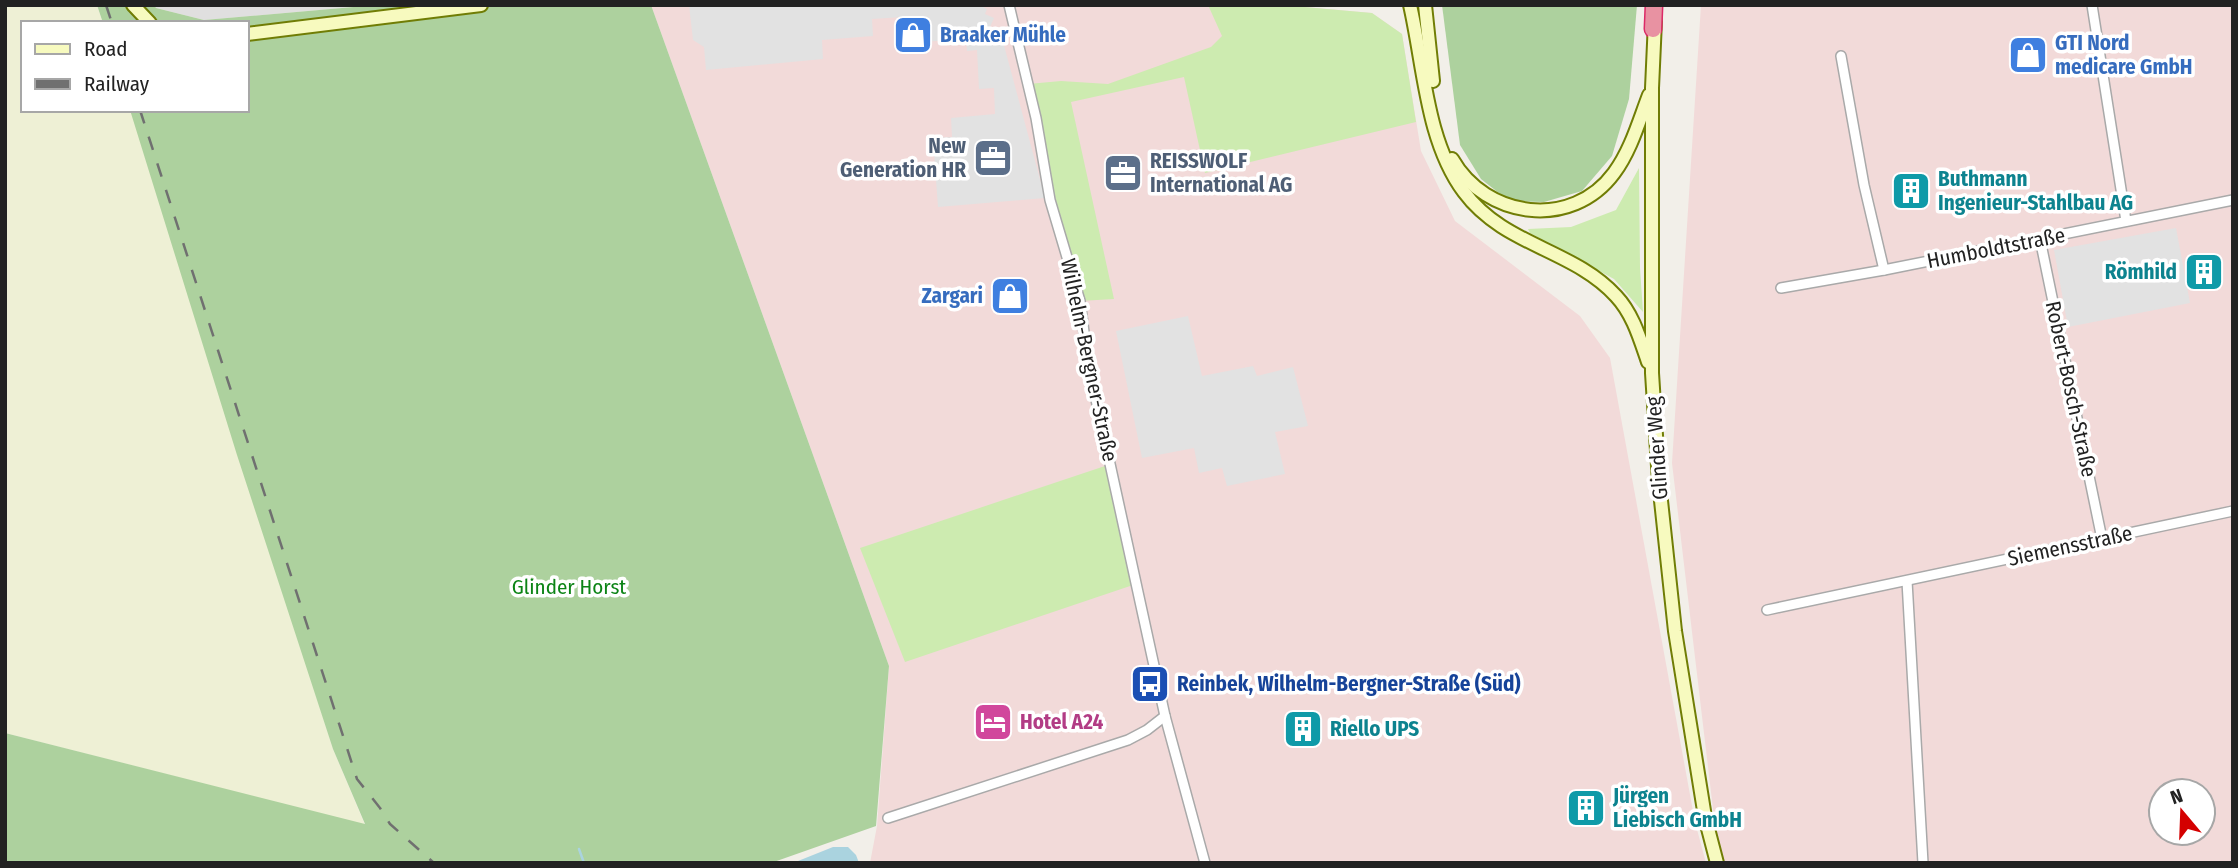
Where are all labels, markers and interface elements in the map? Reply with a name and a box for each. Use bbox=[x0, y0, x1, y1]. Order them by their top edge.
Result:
shop icon: Braaker Mühle bbox=[892, 14, 934, 56]
legend bbox=[21, 21, 248, 112]
place label: Braaker Mühle bbox=[940, 22, 1066, 48]
place label: GTI Nord medicare GmbH bbox=[2055, 30, 2193, 80]
shop icon: GTI Nord medicare GmbH bbox=[2007, 34, 2049, 76]
text: Road bbox=[84, 36, 128, 62]
text: Railway bbox=[84, 71, 150, 97]
place label: New Generation HR bbox=[840, 133, 967, 183]
office icon: New Generation HR bbox=[972, 137, 1014, 179]
place label: REISSWOLF International AG bbox=[1150, 148, 1292, 198]
office icon: REISSWOLF International AG bbox=[1102, 152, 1144, 194]
place label: Buthmann Ingenieur-Stahlbau AG bbox=[1938, 166, 2133, 216]
building icon: Buthmann Ingenieur-Stahlbau AG bbox=[1890, 170, 1932, 212]
street label: Humboldtstraße bbox=[1925, 222, 2067, 274]
building icon: Römhild bbox=[2183, 251, 2225, 293]
street label: Wilhelm-Bergner-Straße bbox=[1055, 256, 1123, 464]
place label: Römhild bbox=[2105, 259, 2177, 285]
shop icon: Zargari bbox=[989, 275, 1031, 317]
place label: Zargari bbox=[921, 283, 983, 309]
street label: Robert-Bosch-Straße bbox=[2040, 299, 2102, 479]
street label: Glinder Weg bbox=[1640, 395, 1674, 501]
street label: Siemensstraße bbox=[2005, 520, 2135, 572]
park label: Glinder Horst bbox=[512, 574, 626, 600]
bus stop icon: Reinbek, Wilhelm-Bergner-Straße (Süd) bbox=[1129, 663, 1171, 705]
place label: Reinbek, Wilhelm-Bergner-Straße (Süd) bbox=[1177, 671, 1521, 697]
hotel icon: Hotel A24 bbox=[972, 701, 1014, 743]
building icon: Riello UPS bbox=[1282, 708, 1324, 750]
place label: Hotel A24 bbox=[1020, 709, 1104, 735]
place label: Riello UPS bbox=[1330, 716, 1419, 742]
north arrow bbox=[2147, 777, 2217, 847]
place label: Jürgen Liebisch GmbH bbox=[1612, 783, 1742, 833]
text: N bbox=[2167, 784, 2186, 809]
building icon: Jürgen Liebisch GmbH bbox=[1565, 787, 1607, 829]

